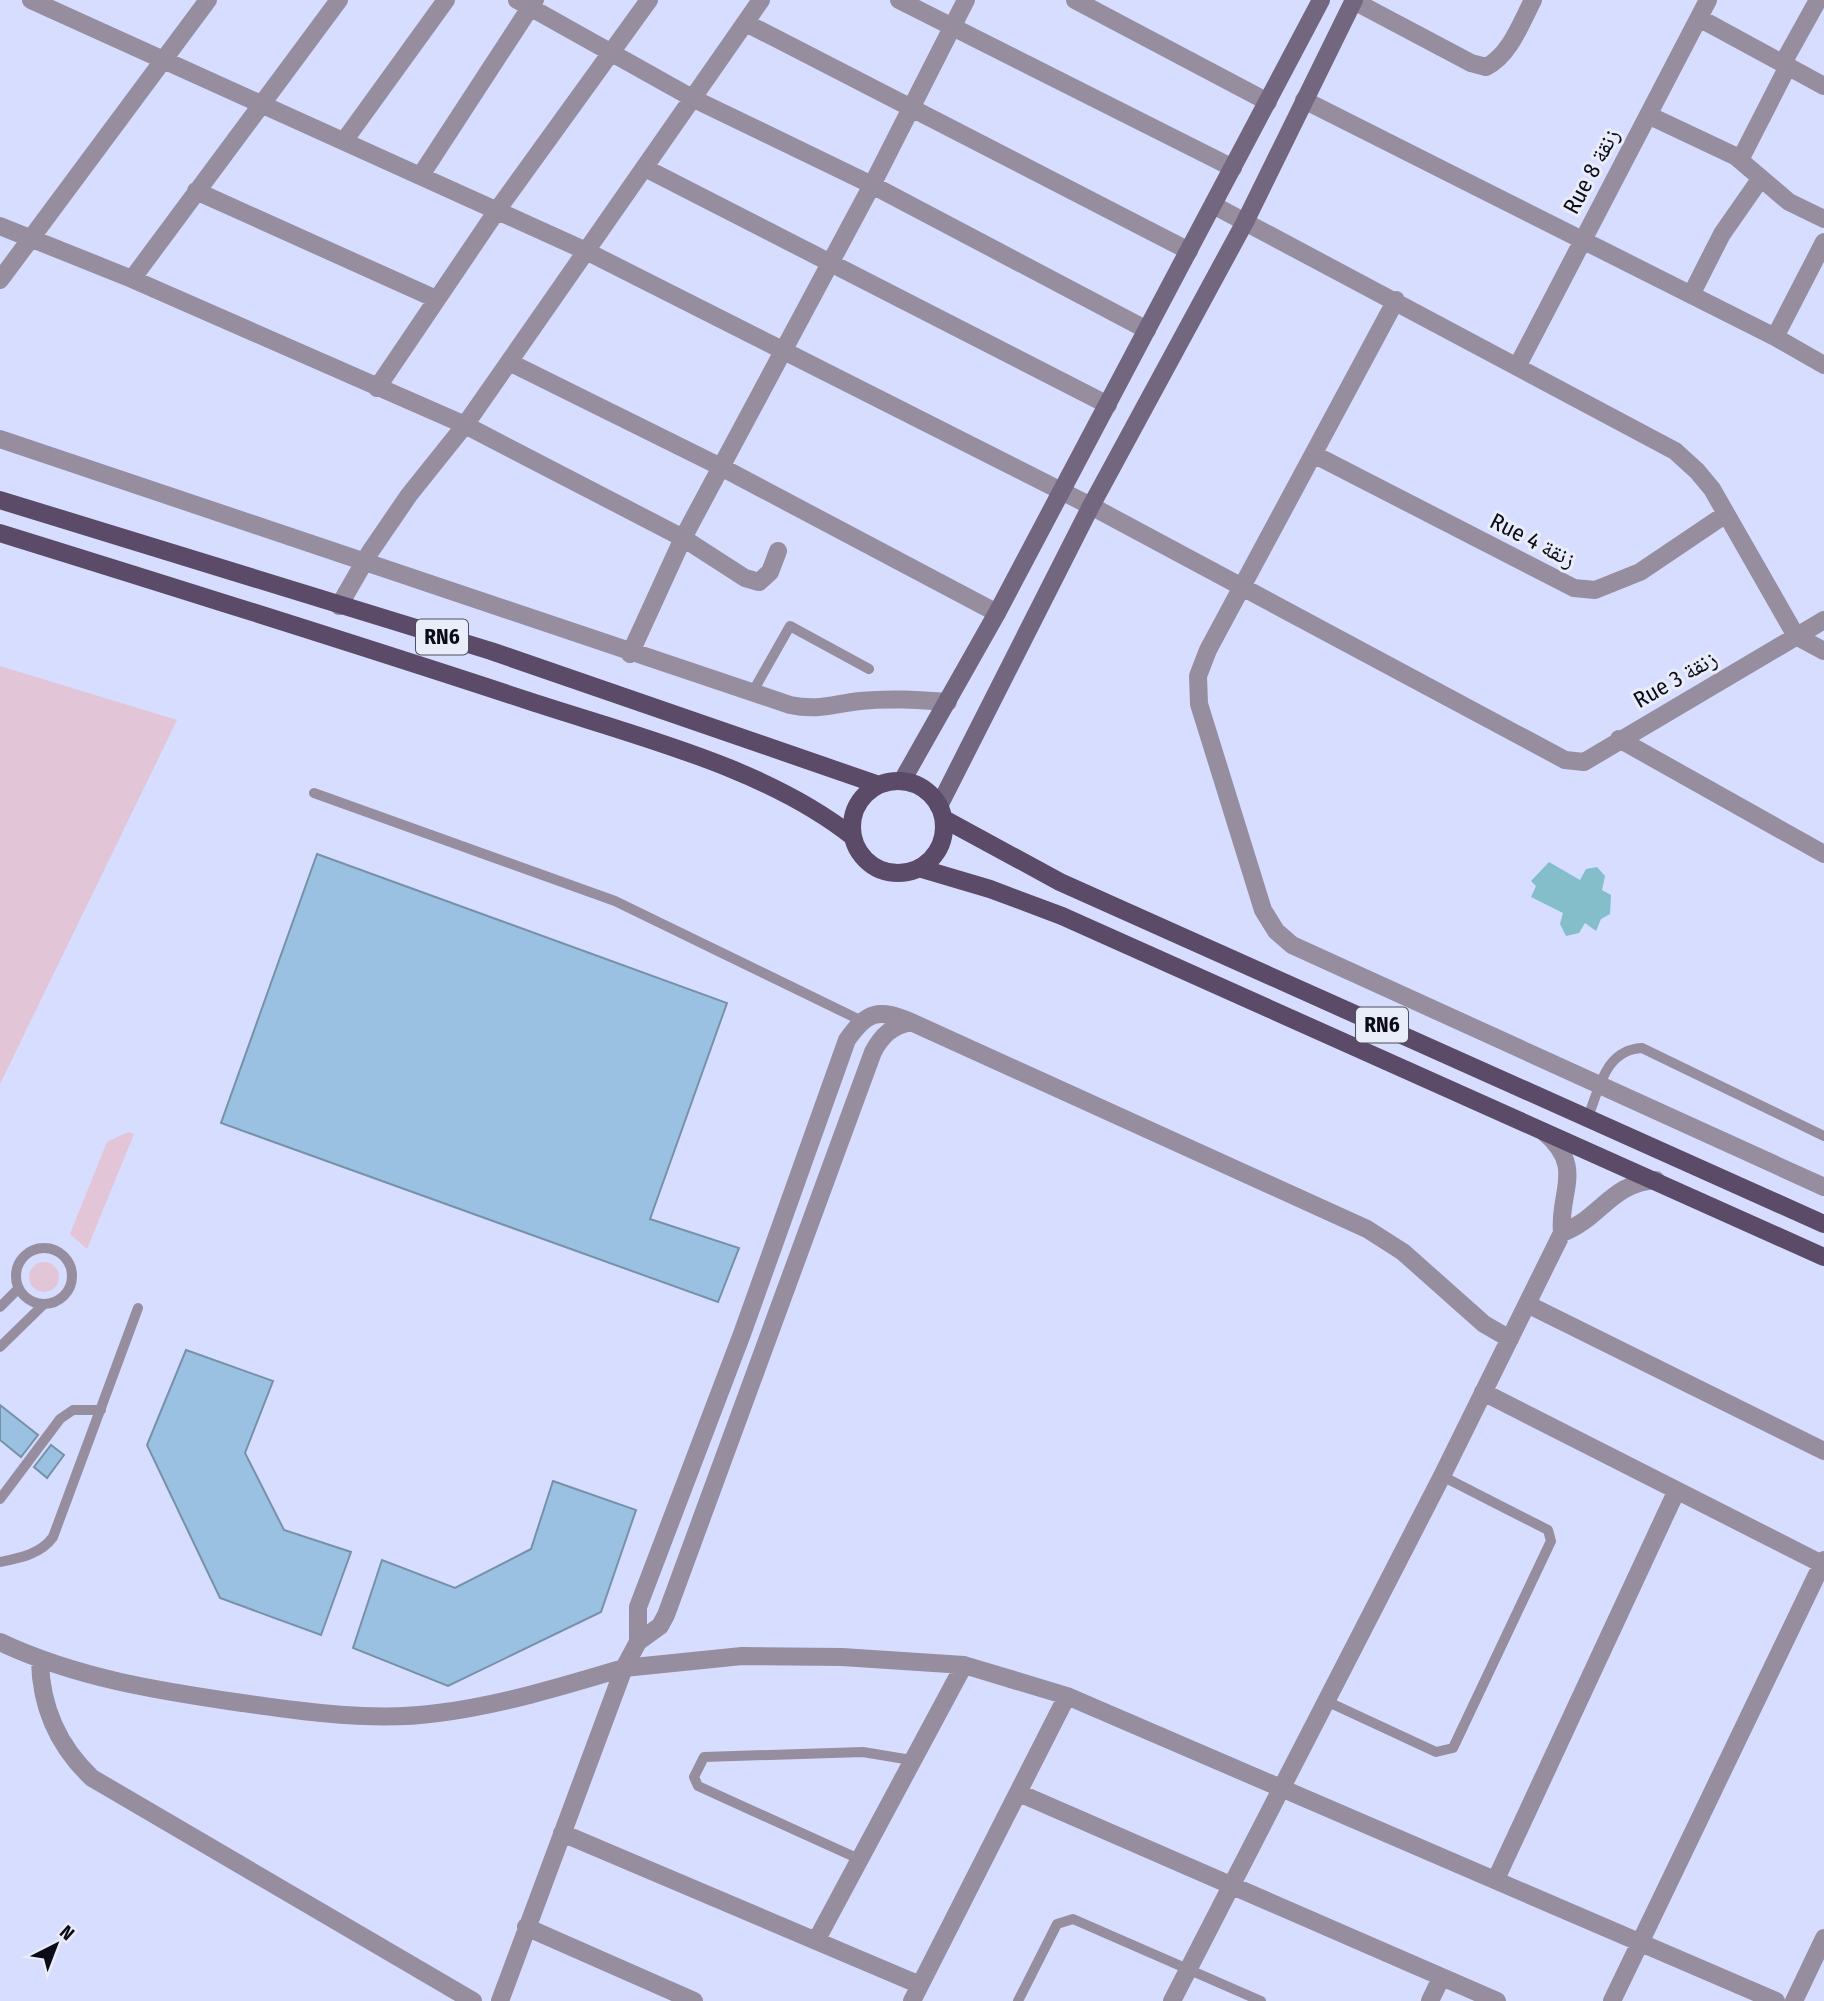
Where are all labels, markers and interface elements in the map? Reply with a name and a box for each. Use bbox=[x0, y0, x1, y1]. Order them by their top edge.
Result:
street label: Rue 8 زنقة bbox=[1557, 123, 1625, 219]
street label: Rue 4 زنقة bbox=[1485, 507, 1581, 573]
road number: RN6 bbox=[416, 620, 468, 654]
street label: Rue 3 زنقة bbox=[1628, 644, 1722, 714]
road number: RN6 bbox=[1356, 1007, 1408, 1042]
north arrow bbox=[21, 1910, 91, 1980]
text: N bbox=[55, 1920, 79, 1945]

